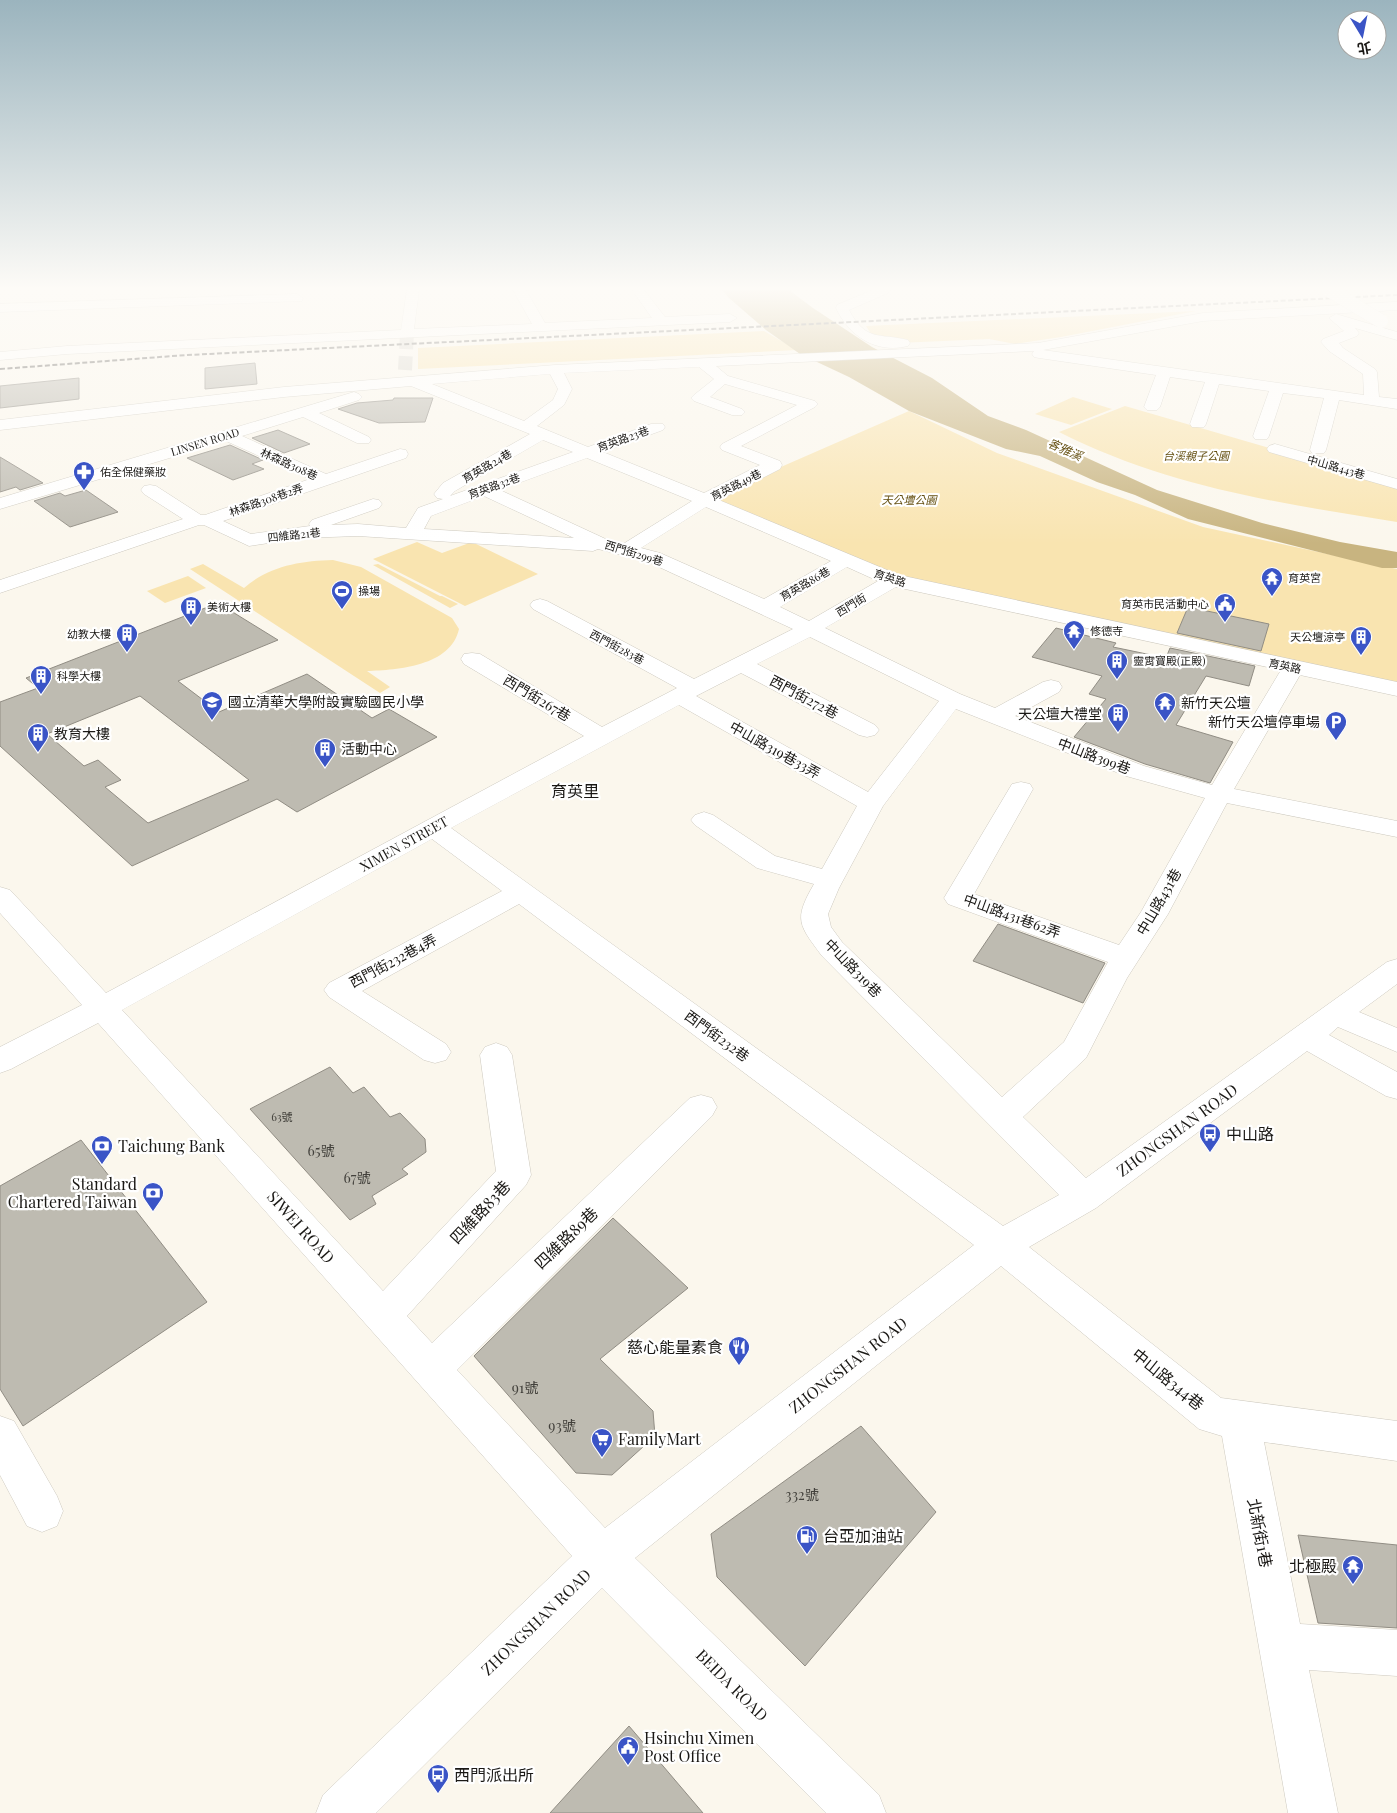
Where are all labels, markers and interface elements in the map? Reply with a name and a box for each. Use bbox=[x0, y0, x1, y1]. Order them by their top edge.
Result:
north arrow bbox=[1337, 10, 1387, 60]
text: 北 bbox=[1356, 38, 1373, 59]
street label: 育英路23巷 bbox=[595, 422, 651, 455]
street label: LINSEN ROAD bbox=[169, 424, 241, 459]
water label: 客雅溪 bbox=[1046, 434, 1087, 465]
street label: 林森路308巷 bbox=[258, 444, 320, 483]
street label: 育英路24巷 bbox=[459, 445, 514, 486]
park label: 台溪親子公園 bbox=[1163, 448, 1231, 463]
street label: 中山路443巷 bbox=[1305, 451, 1367, 482]
pharmacy icon: 佑全保健藥妝 bbox=[72, 460, 96, 491]
place label: 佑全保健藥妝 bbox=[100, 464, 166, 479]
street label: 育英路49巷 bbox=[708, 465, 764, 504]
street label: 育英路32巷 bbox=[466, 469, 522, 502]
street label: 林森路308巷2弄 bbox=[227, 480, 305, 519]
park label: 天公壇公園 bbox=[882, 492, 938, 507]
street label: 四維路21巷 bbox=[267, 524, 321, 545]
street label: 西門街299巷 bbox=[603, 537, 665, 569]
street label: 育英路86巷 bbox=[777, 563, 832, 604]
street label: 育英路 bbox=[872, 565, 908, 590]
temple icon: 育英宮 bbox=[1260, 566, 1284, 597]
place label: 育英宮 bbox=[1288, 570, 1321, 585]
sports icon: 操場 bbox=[330, 579, 354, 610]
place label: 操場 bbox=[358, 583, 380, 598]
street label: 西門街 bbox=[833, 590, 869, 619]
public building icon: 育英市民活動中心 bbox=[1213, 592, 1237, 623]
building icon: 美術大樓 bbox=[179, 595, 203, 626]
place label: 育英市民活動中心 bbox=[1121, 596, 1209, 611]
place label: 美術大樓 bbox=[207, 599, 251, 614]
temple icon: 修德寺 bbox=[1062, 619, 1086, 650]
building icon: 幼教大樓 bbox=[115, 622, 139, 653]
place label: 修德寺 bbox=[1090, 623, 1123, 638]
building icon: 天公壇涼亭 bbox=[1349, 625, 1373, 656]
place label: 幼教大樓 bbox=[67, 626, 111, 641]
street label: 西門街283巷 bbox=[587, 626, 647, 667]
place label: 天公壇涼亭 bbox=[1290, 629, 1345, 644]
building icon: 靈霄寶殿(正殿) bbox=[1105, 649, 1129, 680]
place label: 靈霄寶殿(正殿) bbox=[1133, 653, 1205, 668]
street label: 育英路 bbox=[1267, 655, 1303, 676]
building icon: 科學大樓 bbox=[29, 664, 53, 695]
place label: 科學大樓 bbox=[57, 668, 101, 683]
street label: 西門街267巷 bbox=[500, 670, 575, 725]
street label: 西門街272巷 bbox=[767, 671, 842, 723]
school or university icon: 國立清華大學附設實驗國民小學 bbox=[200, 690, 224, 721]
temple icon: 新竹天公壇 bbox=[1153, 691, 1177, 722]
place label: 國立清華大學附設實驗國民小學 bbox=[228, 692, 424, 711]
place label: 新竹天公壇 bbox=[1181, 693, 1251, 712]
building icon: 天公壇大禮堂 bbox=[1106, 702, 1130, 733]
place label: 天公壇大禮堂 bbox=[1018, 704, 1102, 723]
parking icon: 新竹天公壇停車場 bbox=[1324, 710, 1348, 741]
place label: 新竹天公壇停車場 bbox=[1208, 712, 1320, 731]
street label: 中山路319巷33弄 bbox=[726, 717, 824, 782]
building icon: 教育大樓 bbox=[26, 722, 50, 753]
place label: 教育大樓 bbox=[54, 724, 110, 743]
street label: 中山路399巷 bbox=[1055, 733, 1133, 778]
building icon: 活動中心 bbox=[313, 737, 337, 768]
place label: 活動中心 bbox=[341, 739, 397, 758]
district label: 育英里 bbox=[551, 780, 599, 801]
street label: XIMEN STREET bbox=[356, 811, 452, 876]
street label: 中山路431巷 bbox=[1132, 865, 1185, 939]
street label: 中山路431巷62弄 bbox=[961, 889, 1063, 942]
street label: 西門街232巷4弄 bbox=[346, 929, 440, 992]
street label: 中山路319巷 bbox=[821, 934, 886, 1001]
street label: 西門街232巷 bbox=[681, 1006, 754, 1066]
street label: ZHONGSHAN ROAD bbox=[1112, 1079, 1241, 1181]
house number: 63號 bbox=[271, 1109, 293, 1124]
bus stop icon: 中山路 bbox=[1198, 1122, 1222, 1153]
place label: 中山路 bbox=[1226, 1123, 1274, 1144]
bank icon: Taichung Bank bbox=[90, 1134, 114, 1165]
place label: Taichung Bank bbox=[118, 1135, 225, 1156]
house number: 65號 bbox=[307, 1141, 335, 1160]
house number: 67號 bbox=[344, 1168, 370, 1187]
place label: Standard Chartered Taiwan bbox=[8, 1173, 137, 1212]
street label: 四維路83巷 bbox=[445, 1175, 514, 1248]
bank icon: Standard Chartered Taiwan bbox=[141, 1181, 165, 1212]
street label: SIWEI ROAD bbox=[263, 1186, 340, 1268]
street label: 四維路89巷 bbox=[529, 1202, 602, 1273]
street label: ZHONGSHAN ROAD bbox=[784, 1312, 911, 1417]
restaurant icon: 慈心能量素食 bbox=[727, 1335, 751, 1366]
place label: 慈心能量素食 bbox=[627, 1336, 723, 1357]
street label: 中山路344巷 bbox=[1128, 1343, 1209, 1414]
house number: 91號 bbox=[512, 1378, 538, 1397]
house number: 93號 bbox=[548, 1416, 576, 1435]
supermarket icon: FamilyMart bbox=[590, 1427, 614, 1458]
place label: FamilyMart bbox=[618, 1428, 701, 1449]
house number: 332號 bbox=[785, 1485, 819, 1504]
street label: 北新街1巷 bbox=[1244, 1497, 1277, 1569]
fuel station icon: 台亞加油站 bbox=[795, 1524, 819, 1555]
place label: 台亞加油站 bbox=[823, 1525, 903, 1546]
temple icon: 北極殿 bbox=[1341, 1554, 1365, 1585]
place label: 北極殿 bbox=[1289, 1555, 1337, 1576]
street label: ZHONGSHAN ROAD bbox=[476, 1564, 595, 1679]
street label: BEIDA ROAD bbox=[692, 1644, 773, 1725]
place label: Hsinchu Ximen Post Office bbox=[644, 1727, 755, 1766]
public building icon: Hsinchu Ximen Post Office bbox=[616, 1735, 640, 1766]
bus stop icon: 西門派出所 bbox=[426, 1763, 450, 1794]
place label: 西門派出所 bbox=[454, 1764, 534, 1785]

